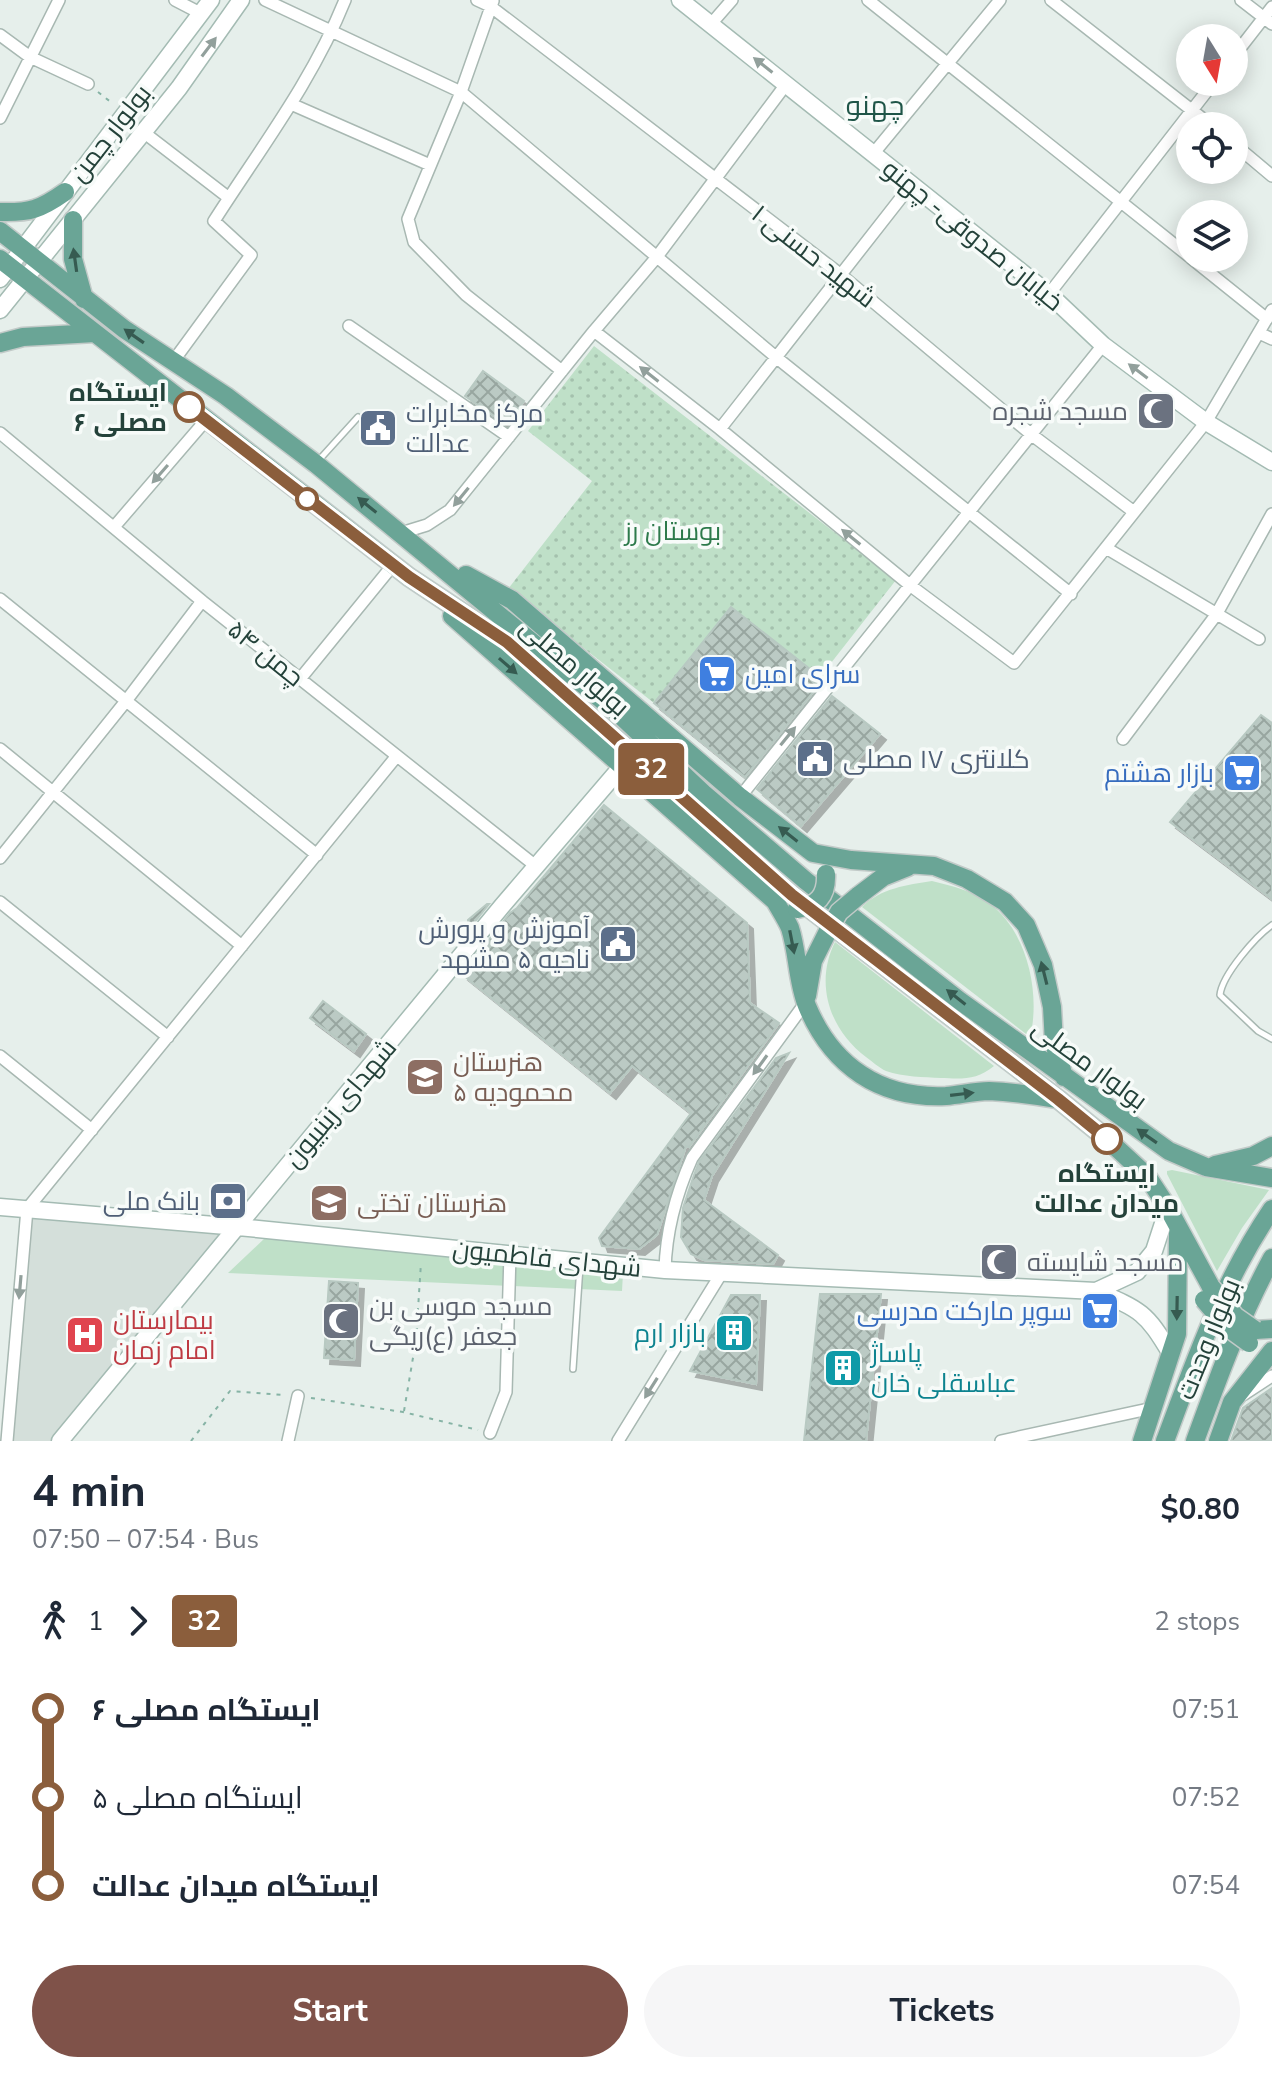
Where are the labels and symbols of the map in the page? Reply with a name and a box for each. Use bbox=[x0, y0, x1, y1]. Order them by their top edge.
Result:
north arrow bbox=[1176, 24, 1248, 96]
one-way arrow bbox=[201, 37, 217, 57]
one-way arrow bbox=[753, 57, 773, 74]
street label: بولوار چمن bbox=[61, 77, 160, 189]
district label: چهنو bbox=[846, 87, 904, 125]
street label: خیابان صدوقی- چهنو bbox=[875, 152, 1070, 319]
street label: شهید حسنی ۱ bbox=[744, 197, 883, 316]
one-way arrow bbox=[68, 247, 81, 272]
one-way arrow bbox=[123, 329, 144, 344]
one-way arrow bbox=[1128, 363, 1148, 379]
one-way arrow bbox=[639, 366, 659, 382]
place label: ایستگاه مصلی ۶ bbox=[69, 375, 167, 440]
mosque icon: مسجد شجره bbox=[1135, 390, 1177, 432]
marker: ایستگاه مصلی ۶ bbox=[174, 392, 204, 422]
place label: مسجد شجره bbox=[993, 394, 1128, 429]
place label: مرکز مخابرات عدالت bbox=[406, 396, 544, 461]
public building icon: مرکز مخابرات عدالت bbox=[357, 407, 399, 449]
one-way arrow bbox=[152, 463, 169, 483]
one-way arrow bbox=[453, 487, 470, 507]
unlabelled marker bbox=[296, 488, 318, 510]
one-way arrow bbox=[357, 497, 377, 514]
park label: بوستان رز bbox=[623, 514, 721, 549]
one-way arrow bbox=[841, 529, 861, 546]
street label: بولوار مصلی bbox=[512, 610, 637, 725]
street label: چمن ۵۴ bbox=[220, 612, 311, 695]
supermarket icon: سرای امین bbox=[696, 653, 738, 695]
one-way arrow bbox=[499, 657, 518, 675]
place label: سرای امین bbox=[745, 657, 860, 692]
one-way arrow bbox=[780, 726, 796, 746]
public building icon: کلانتری ۱۷ مصلی bbox=[794, 738, 836, 780]
place label: کلانتری ۱۷ مصلی bbox=[843, 742, 1030, 777]
line badge: 32 bbox=[615, 743, 687, 795]
supermarket icon: بازار هشتم bbox=[1221, 752, 1263, 794]
place label: بازار هشتم bbox=[1104, 756, 1214, 791]
one-way arrow bbox=[778, 827, 798, 843]
place label: آموزش و پرورش ناحیه ۵ مشهد bbox=[418, 912, 590, 977]
public building icon: آموزش و پرورش ناحیه ۵ مشهد bbox=[597, 923, 639, 965]
one-way arrow bbox=[787, 930, 799, 955]
one-way arrow bbox=[1038, 961, 1050, 986]
one-way arrow bbox=[946, 990, 966, 1006]
street label: بولوار مصلی bbox=[1025, 1011, 1154, 1118]
street label: شهدای زینبیون bbox=[276, 1031, 405, 1175]
place label: هنرستان محمودیه ۵ bbox=[453, 1045, 573, 1110]
one-way arrow bbox=[753, 1055, 768, 1076]
school or university icon: هنرستان محمودیه ۵ bbox=[404, 1056, 446, 1098]
one-way arrow bbox=[950, 1087, 975, 1100]
marker: ایستگاه میدان عدالت bbox=[1092, 1124, 1122, 1154]
one-way arrow bbox=[1136, 1129, 1157, 1144]
place label: ایستگاه میدان عدالت bbox=[1035, 1156, 1179, 1221]
bank icon: بانک ملی bbox=[207, 1180, 249, 1222]
school or university icon: هنرستان تختی bbox=[308, 1182, 350, 1224]
place label: بانک ملی bbox=[103, 1184, 200, 1219]
place label: هنرستان تختی bbox=[357, 1186, 507, 1221]
street label: شهدای فاطمیون bbox=[451, 1231, 643, 1286]
mosque icon: مسجد شایسته bbox=[978, 1241, 1020, 1283]
place label: مسجد شایسته bbox=[1027, 1245, 1183, 1280]
street label: بولوار وحدت bbox=[1168, 1273, 1249, 1405]
one-way arrow bbox=[13, 1275, 26, 1300]
place label: مسجد موسی بن جعفر (ع)ریگی bbox=[369, 1289, 552, 1354]
supermarket icon: سوپر مارکت مدرسی bbox=[1079, 1290, 1121, 1332]
place label: سوپر مارکت مدرسی bbox=[857, 1294, 1072, 1329]
one-way arrow bbox=[1171, 1296, 1183, 1321]
mosque icon: مسجد موسی بن جعفر (ع)ریگی bbox=[320, 1300, 362, 1342]
place label: بیمارستان امام زمان bbox=[113, 1303, 216, 1368]
building icon: بازار ارم bbox=[713, 1312, 755, 1354]
hospital icon: بیمارستان امام زمان bbox=[64, 1314, 106, 1356]
place label: بازار ارم bbox=[634, 1316, 706, 1351]
place label: پاساژ عباسقلی خان bbox=[869, 1336, 1017, 1401]
building icon: پاساژ عباسقلی خان bbox=[822, 1347, 864, 1389]
one-way arrow bbox=[644, 1377, 658, 1399]

